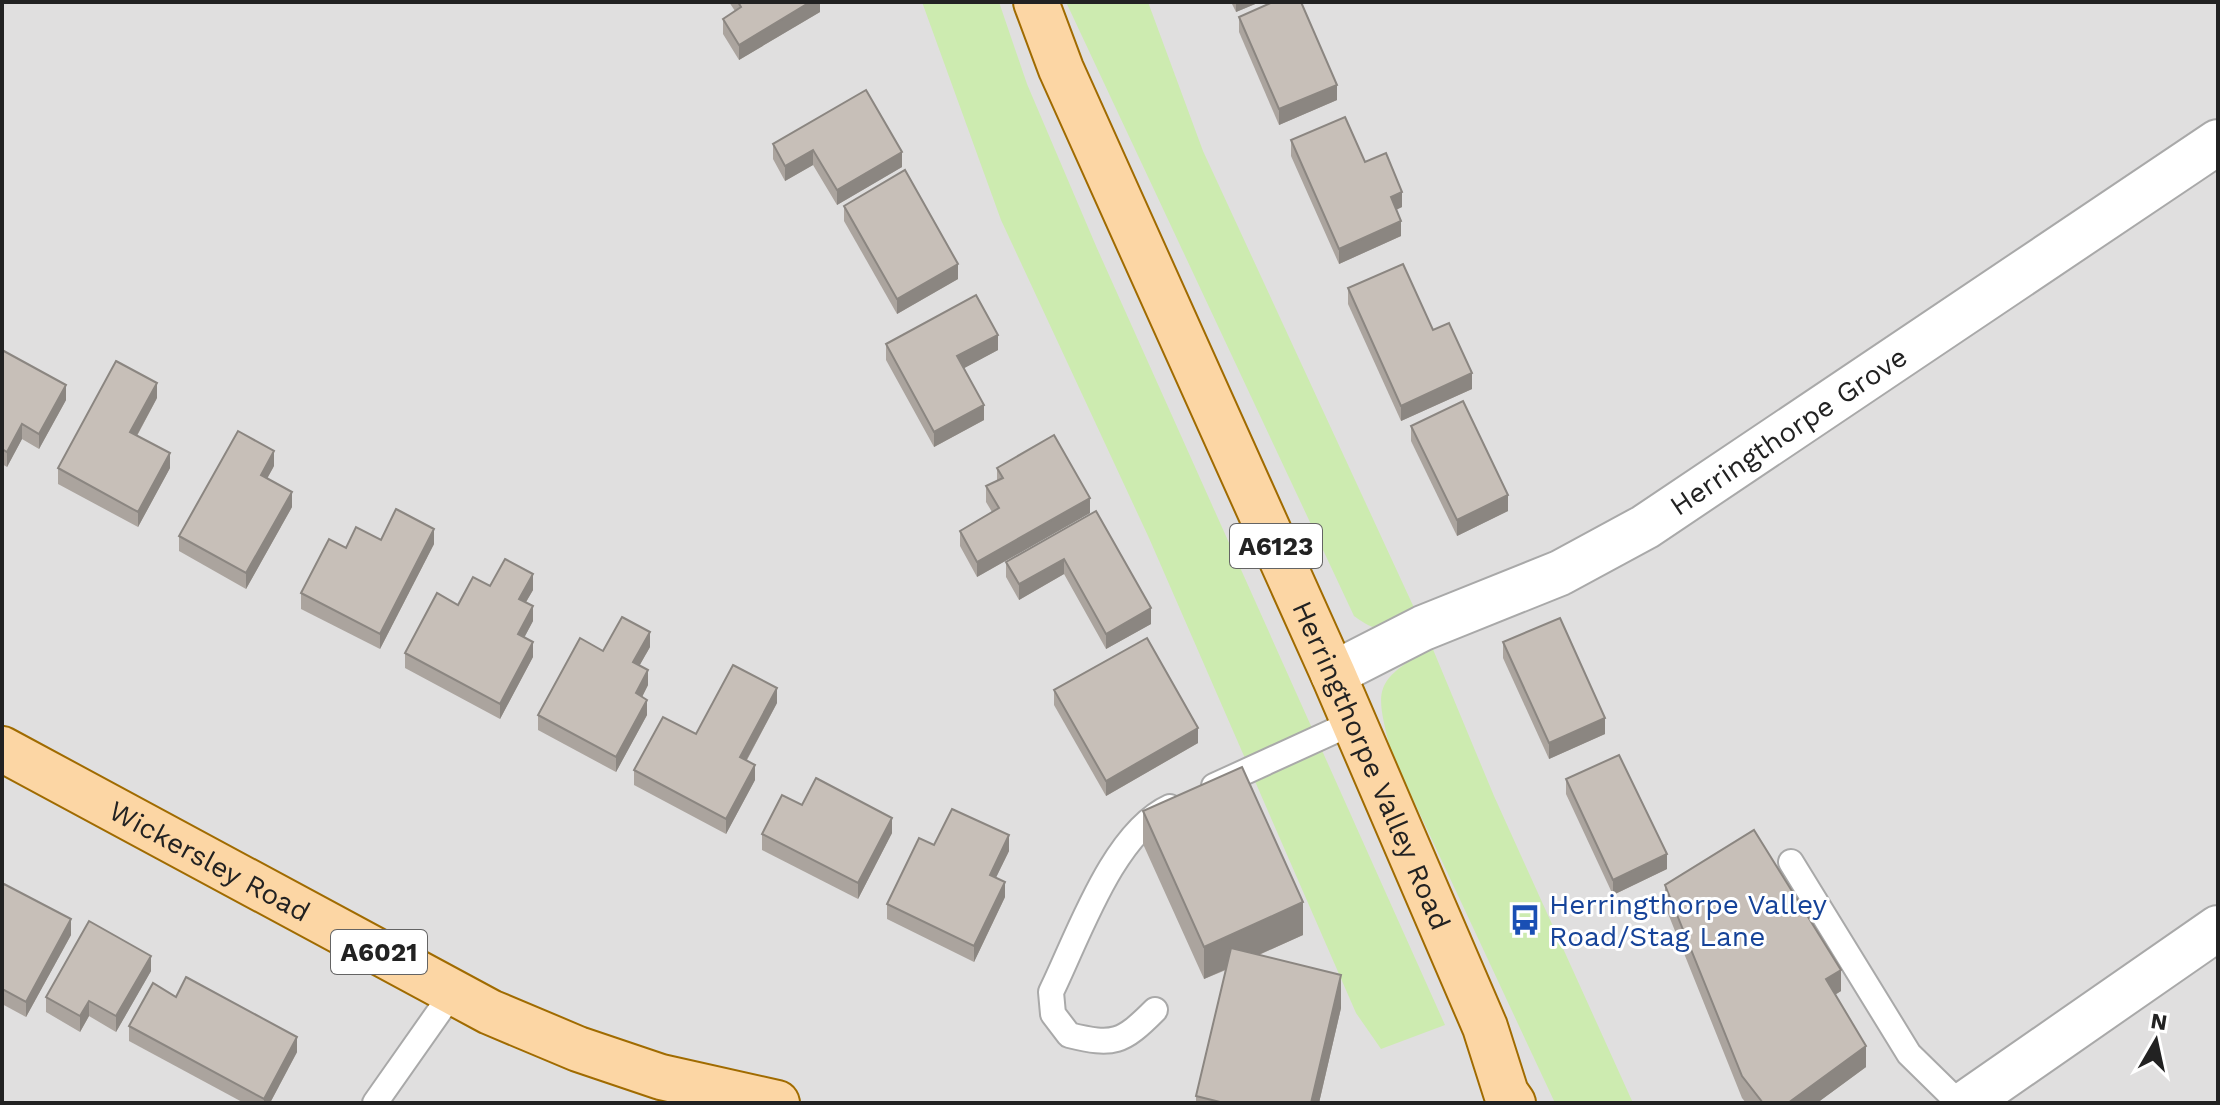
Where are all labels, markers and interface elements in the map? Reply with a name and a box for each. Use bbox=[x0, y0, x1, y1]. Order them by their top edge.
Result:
street label: Herringthorpe Grove bbox=[1664, 339, 1913, 522]
road number: A6123 bbox=[1230, 524, 1322, 568]
street label: Herringthorpe Valley Road bbox=[1286, 596, 1458, 935]
street label: Wickersley Road bbox=[104, 794, 316, 928]
place label: Herringthorpe Valley Road/Stag Lane bbox=[1549, 888, 1828, 953]
bus stop icon: Herringthorpe Valley Road/Stag Lane bbox=[1508, 903, 1542, 937]
road number: A6021 bbox=[331, 930, 427, 974]
north arrow bbox=[2116, 1001, 2196, 1081]
text: N bbox=[2149, 1008, 2169, 1035]

